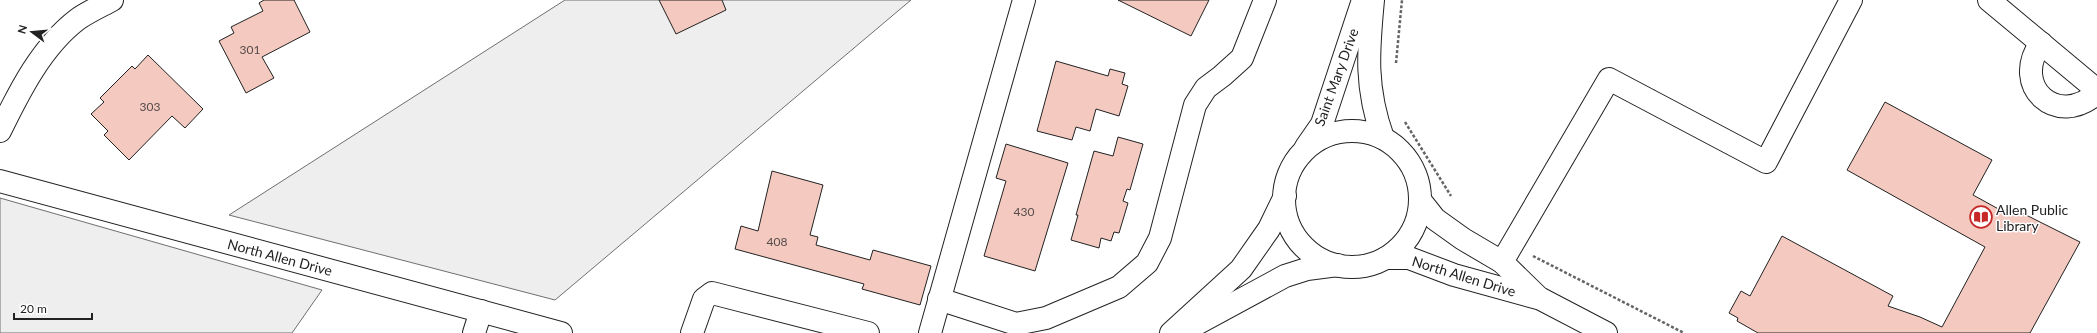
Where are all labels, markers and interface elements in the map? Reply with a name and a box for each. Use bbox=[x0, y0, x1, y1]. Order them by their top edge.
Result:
north arrow bbox=[12, 12, 52, 52]
text: N bbox=[14, 23, 29, 35]
street label: Saint Mary Drive bbox=[1310, 26, 1362, 128]
house number: 301 bbox=[240, 42, 260, 57]
house number: 303 bbox=[140, 99, 160, 114]
place label: Allen Public Library bbox=[1996, 201, 2068, 234]
house number: 430 bbox=[1014, 204, 1034, 219]
library icon: Allen Public Library bbox=[1968, 204, 1994, 230]
house number: 408 bbox=[767, 234, 787, 249]
street label: North Allen Drive bbox=[226, 235, 334, 279]
street label: North Allen Drive bbox=[1410, 252, 1518, 300]
scale bar bbox=[14, 295, 92, 321]
text: 20 m bbox=[20, 301, 47, 316]

